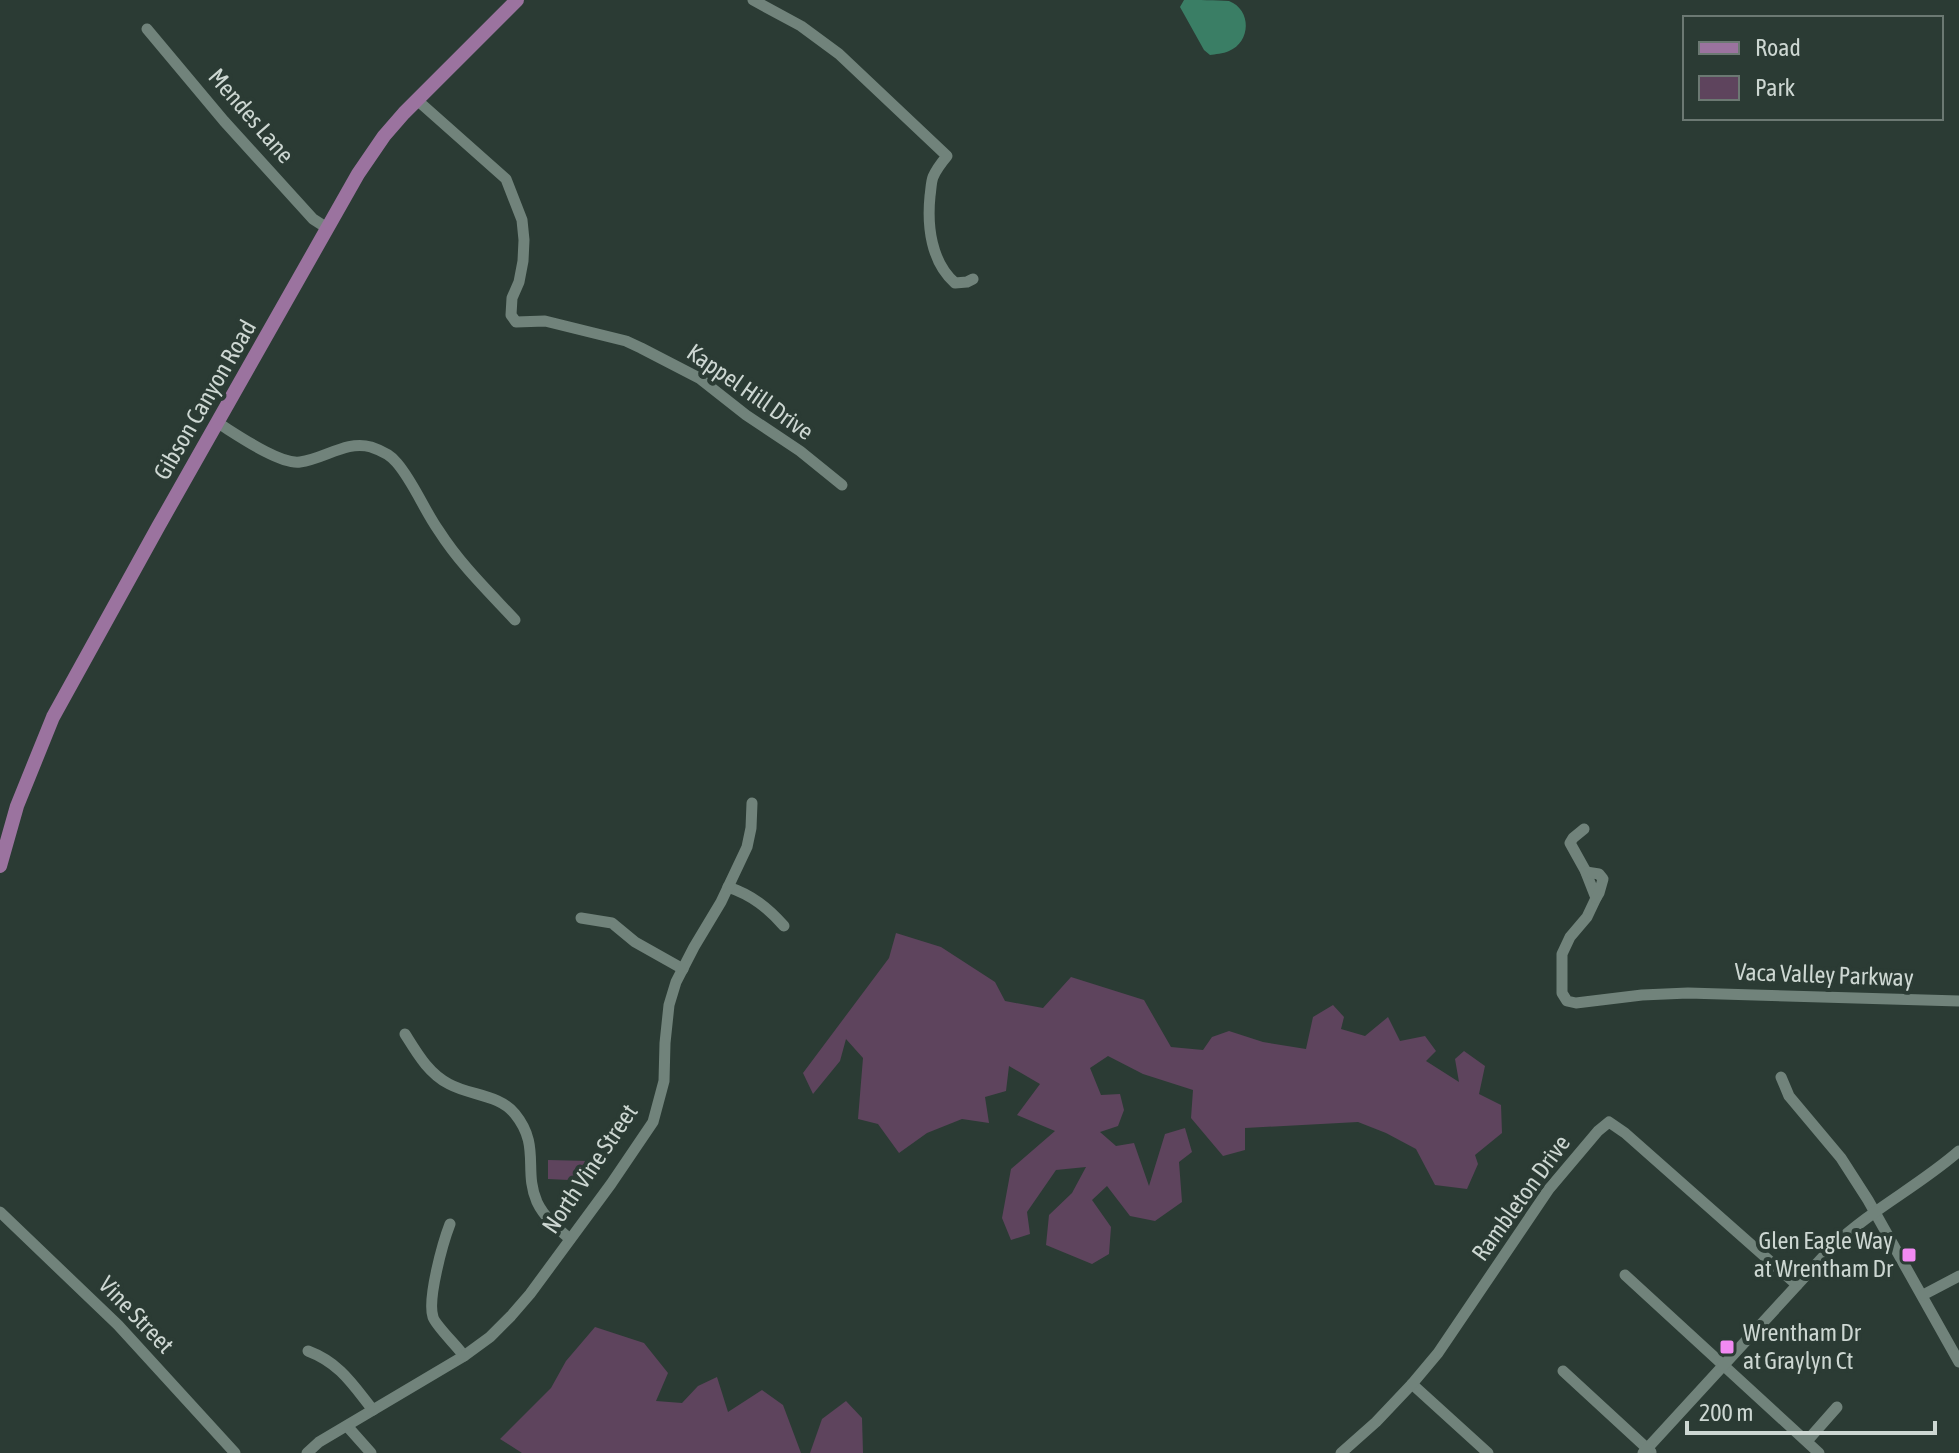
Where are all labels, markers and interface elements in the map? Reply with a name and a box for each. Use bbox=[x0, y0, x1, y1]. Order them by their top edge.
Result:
legend bbox=[1683, 16, 1943, 120]
text: Road bbox=[1755, 34, 1801, 61]
street label: Mendes Lane bbox=[203, 63, 299, 168]
text: Park bbox=[1755, 74, 1796, 101]
street label: Gibson Canyon Road bbox=[148, 315, 261, 484]
street label: Kappel Hill Drive bbox=[682, 338, 819, 445]
street label: Vaca Valley Parkway bbox=[1734, 958, 1914, 991]
street label: North Vine Street bbox=[536, 1099, 643, 1238]
street label: Rambleton Drive bbox=[1466, 1130, 1575, 1266]
place label: Glen Eagle Way at Wrentham Dr bbox=[1754, 1227, 1894, 1282]
marker: Glen Eagle Way at Wrentham Dr bbox=[1900, 1246, 1918, 1264]
street label: Vine Street bbox=[93, 1271, 179, 1359]
place label: Wrentham Dr at Graylyn Ct bbox=[1743, 1319, 1862, 1374]
marker: Wrentham Dr at Graylyn Ct bbox=[1718, 1338, 1736, 1356]
scale bar bbox=[1687, 1385, 1935, 1435]
text: 200 m bbox=[1699, 1399, 1753, 1426]

